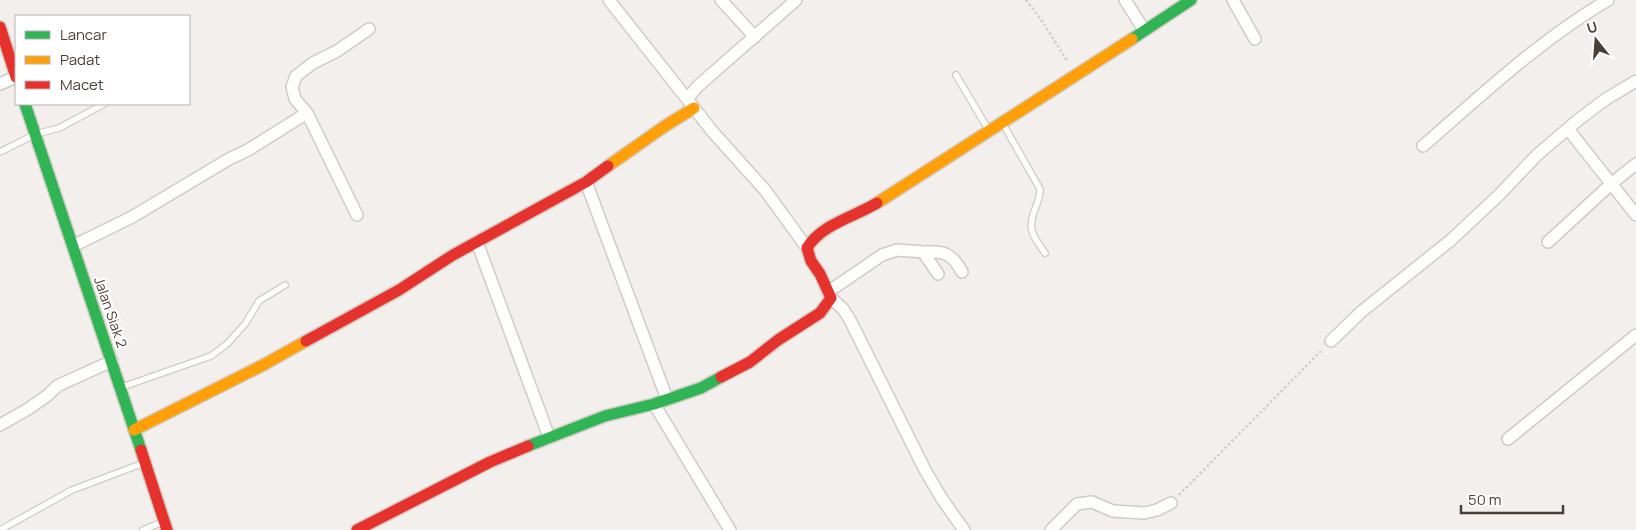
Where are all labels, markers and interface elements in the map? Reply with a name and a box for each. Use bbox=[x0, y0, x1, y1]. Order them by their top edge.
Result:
legend bbox=[15, 15, 190, 105]
north arrow bbox=[1571, 15, 1621, 65]
text: U bbox=[1584, 17, 1600, 38]
text: Lancar bbox=[60, 24, 107, 45]
text: Padat bbox=[60, 49, 100, 70]
text: Macet bbox=[60, 74, 104, 95]
street label: Jalan Siak 2 bbox=[90, 274, 132, 350]
scale bar bbox=[1461, 482, 1564, 514]
text: 50 m bbox=[1468, 489, 1502, 510]

